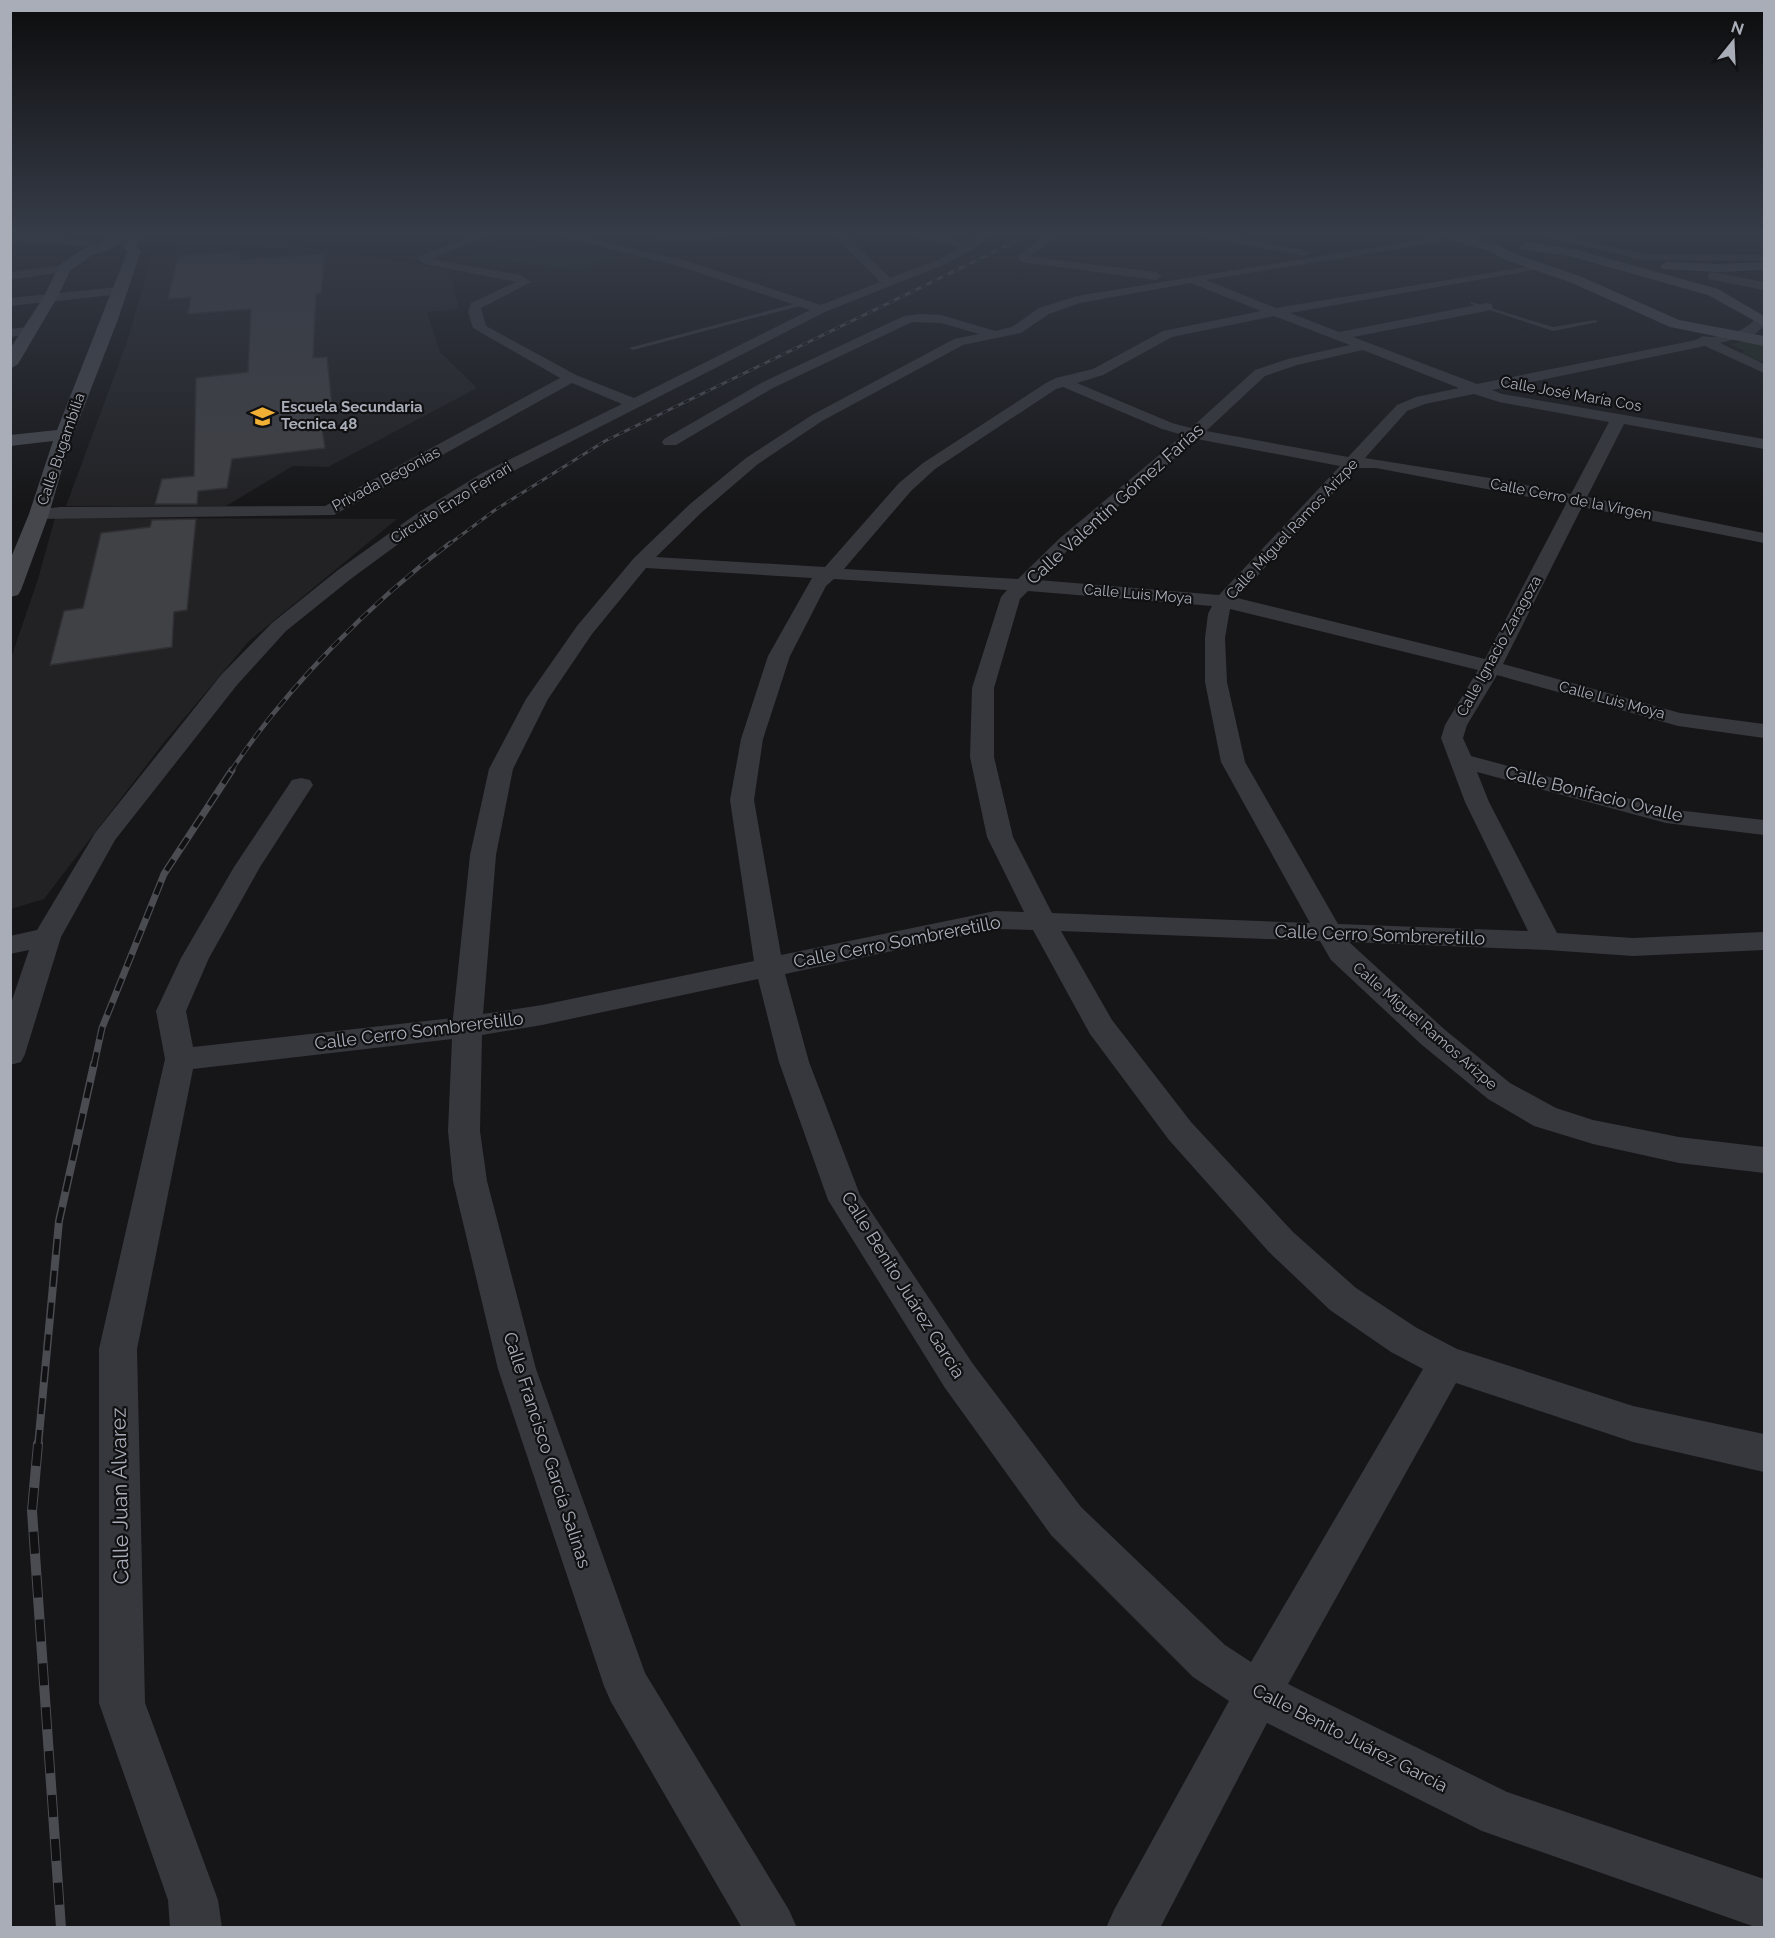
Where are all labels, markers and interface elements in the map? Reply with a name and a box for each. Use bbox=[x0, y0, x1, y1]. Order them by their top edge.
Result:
north arrow bbox=[1703, 12, 1763, 72]
text: N bbox=[1729, 17, 1746, 39]
street label: Calle José María Cos bbox=[1499, 373, 1643, 415]
street label: Calle Bugambilia bbox=[33, 391, 89, 507]
place label: Escuela Secundaria Tecnica 48 bbox=[281, 398, 423, 433]
school or university icon: Escuela Secundaria Tecnica 48 bbox=[250, 403, 276, 429]
street label: Calle Valentín Gómez Farías bbox=[1022, 419, 1208, 589]
street label: Privada Begonias bbox=[329, 443, 443, 515]
street label: Calle Miguel Ramos Arizpe bbox=[1222, 455, 1362, 603]
street label: Circuito Enzo Ferrari bbox=[387, 459, 515, 547]
street label: Calle Cerro de la Virgen bbox=[1489, 474, 1653, 524]
street label: Calle Ignacio Zaragoza bbox=[1453, 573, 1545, 719]
street label: Calle Luis Moya bbox=[1083, 580, 1193, 608]
street label: Calle Luis Moya bbox=[1557, 677, 1667, 723]
street label: Calle Bonifacio Ovalle bbox=[1503, 761, 1685, 826]
street label: Calle Cerro Sombreretillo bbox=[792, 911, 1003, 972]
street label: Calle Cerro Sombreretillo bbox=[1274, 920, 1486, 949]
street label: Calle Miguel Ramos Arizpe bbox=[1349, 958, 1501, 1094]
street label: Calle Cerro Sombreretillo bbox=[313, 1007, 525, 1054]
street label: Calle Benito Juárez García bbox=[837, 1188, 970, 1382]
street label: Calle Francisco García Salinas bbox=[499, 1329, 596, 1571]
street label: Calle Juan Álvarez bbox=[105, 1407, 134, 1585]
street label: Calle Benito Juárez García bbox=[1249, 1679, 1451, 1796]

